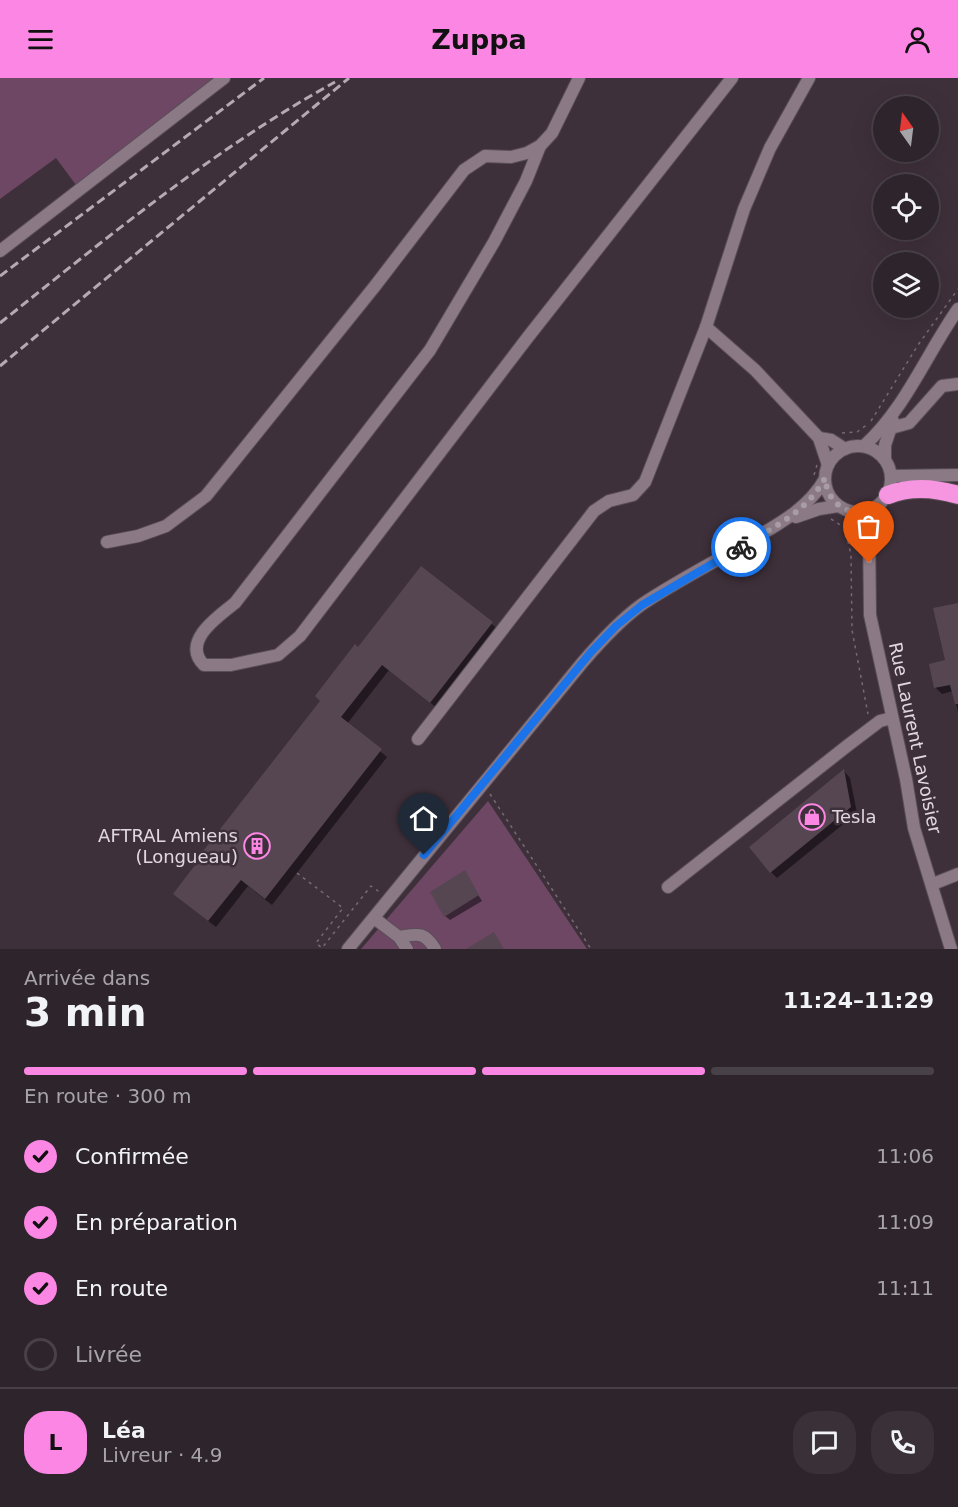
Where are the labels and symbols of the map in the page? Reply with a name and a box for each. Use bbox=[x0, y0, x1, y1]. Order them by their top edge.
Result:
north arrow bbox=[873, 96, 939, 162]
pin bbox=[843, 501, 894, 563]
courier bbox=[711, 517, 771, 577]
street label: Rue Laurent Lavoisier bbox=[885, 640, 946, 836]
pin bbox=[398, 793, 449, 855]
shop icon: Tesla bbox=[797, 802, 827, 832]
place label: Tesla bbox=[831, 806, 876, 827]
place label: AFTRAL Amiens (Longueau) bbox=[98, 825, 238, 867]
building icon: AFTRAL Amiens (Longueau) bbox=[242, 831, 272, 861]

